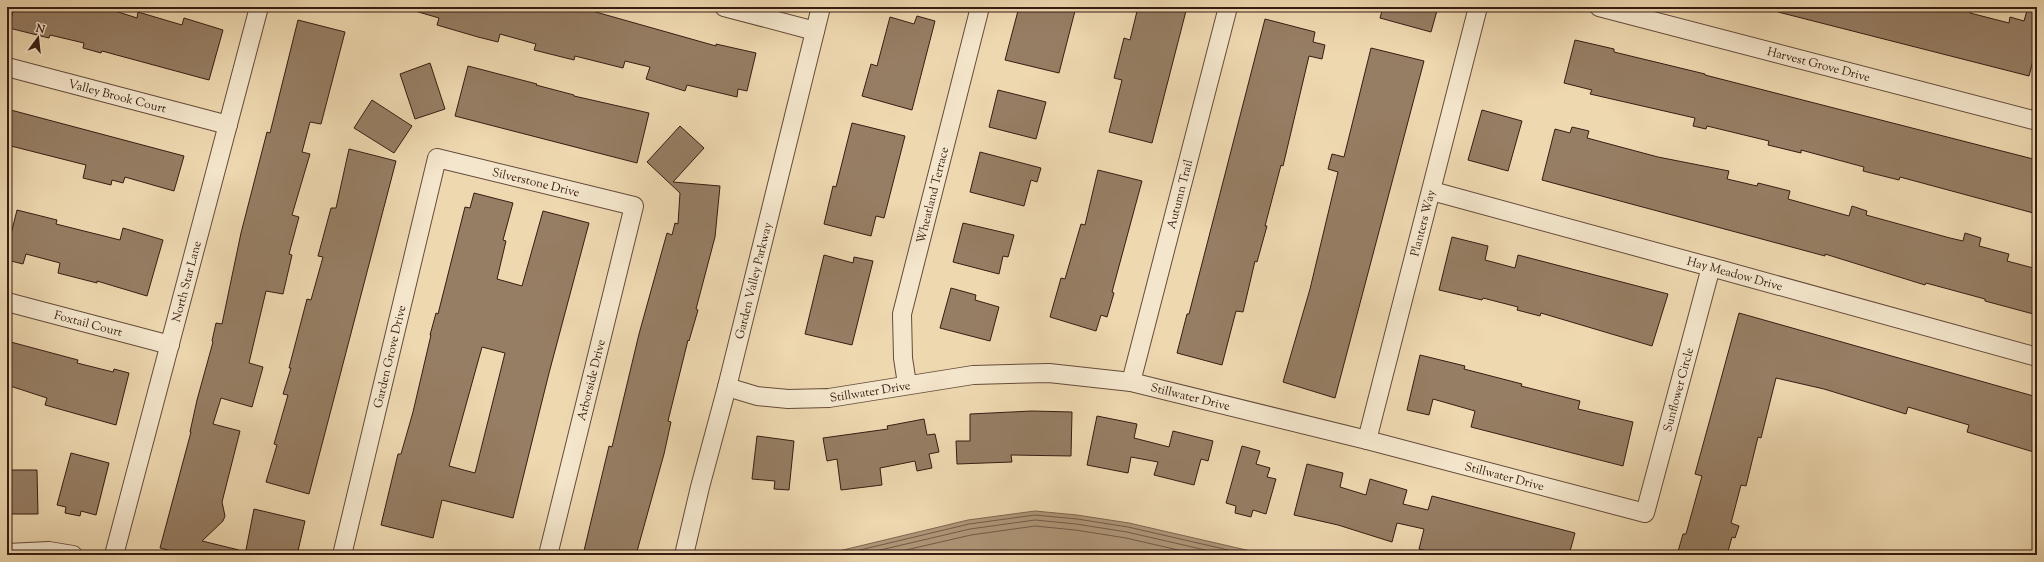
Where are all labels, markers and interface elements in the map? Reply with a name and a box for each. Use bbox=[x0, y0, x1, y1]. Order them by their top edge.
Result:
north arrow bbox=[18, 18, 58, 58]
text: N bbox=[33, 20, 47, 38]
street label: Harvest Grove Drive bbox=[1765, 43, 1872, 87]
street label: Valley Brook Court bbox=[66, 75, 168, 118]
street label: Wheatland Terrace bbox=[912, 145, 954, 246]
street label: Autumn Trail bbox=[1163, 157, 1198, 231]
street label: Silverstone Drive bbox=[490, 164, 582, 202]
street label: Planters Way bbox=[1406, 188, 1441, 259]
street label: Garden Valley Parkway bbox=[731, 221, 777, 341]
street label: North Star Lane bbox=[168, 239, 207, 324]
street label: Hay Meadow Drive bbox=[1685, 253, 1785, 296]
street label: Garden Grove Drive bbox=[369, 303, 412, 410]
street label: Foxtail Court bbox=[52, 307, 124, 342]
street label: Arborside Drive bbox=[573, 337, 611, 423]
street label: Sunflower Circle bbox=[1659, 345, 1699, 434]
street label: Stillwater Drive bbox=[829, 377, 912, 408]
street label: Stillwater Drive bbox=[1149, 379, 1232, 416]
street label: Stillwater Drive bbox=[1463, 458, 1546, 496]

